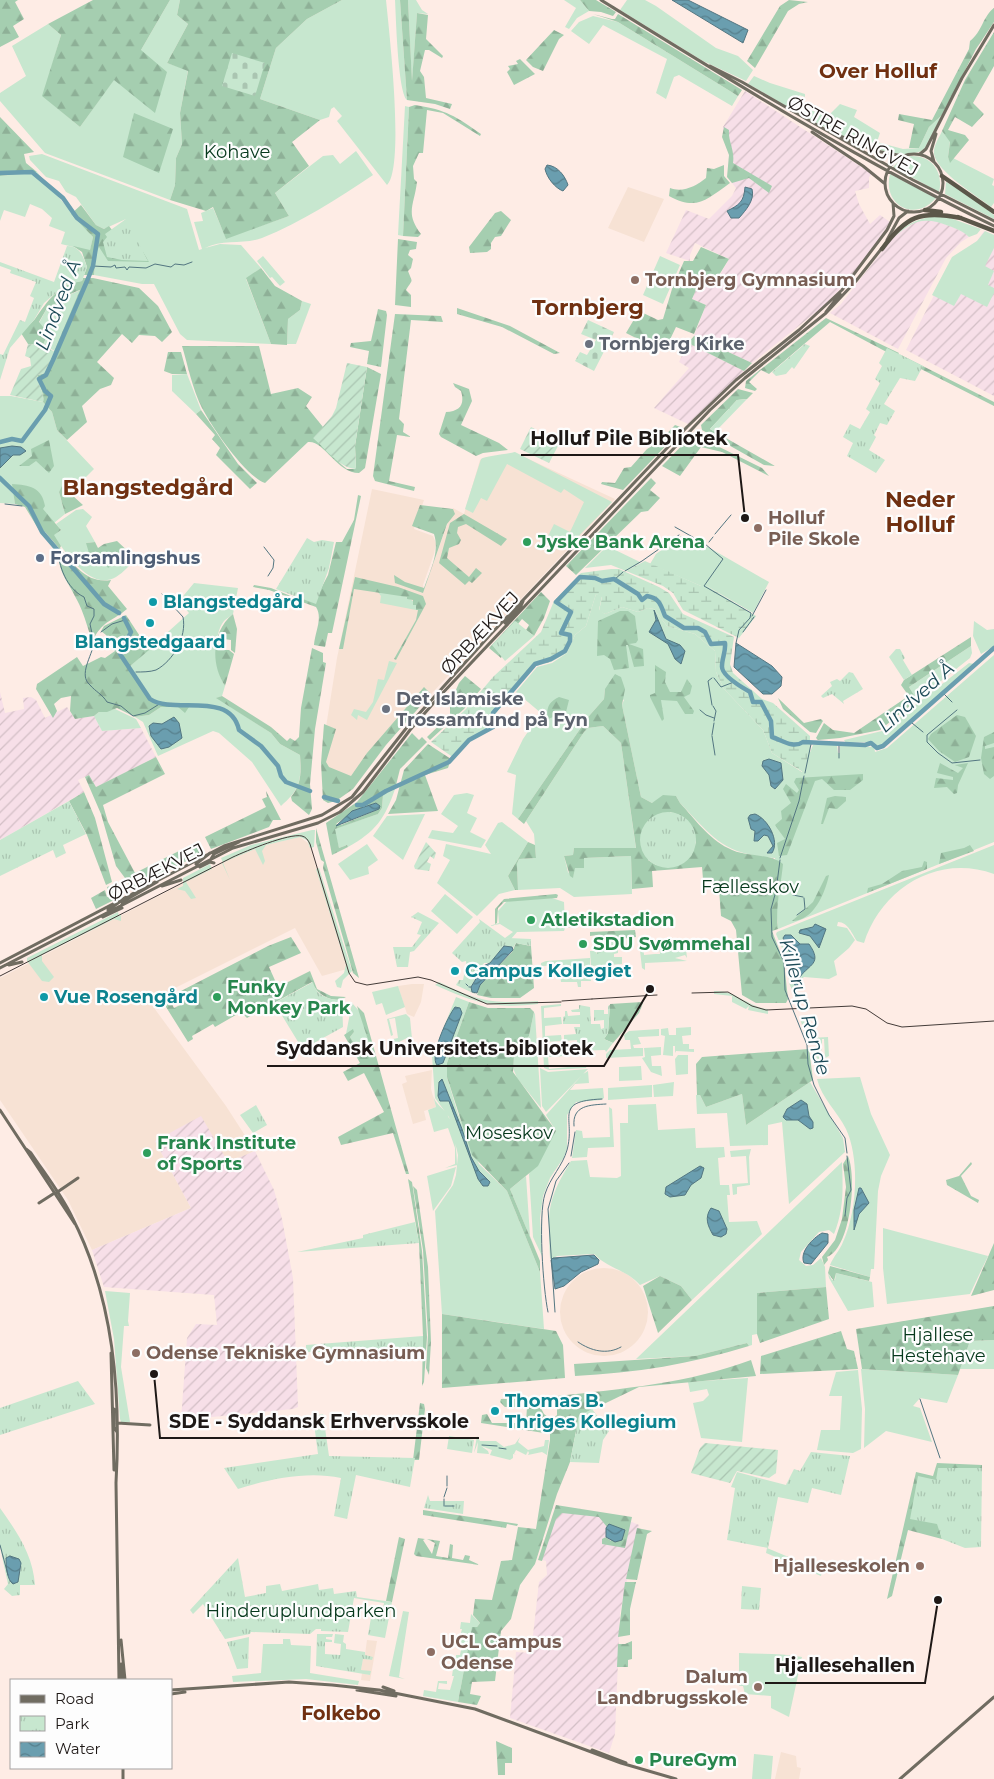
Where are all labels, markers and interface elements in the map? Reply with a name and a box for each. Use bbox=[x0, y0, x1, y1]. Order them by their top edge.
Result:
district label: Over Holluf bbox=[819, 59, 938, 83]
street label: ØSTRE RINGVEJ bbox=[784, 91, 922, 181]
park label: Kohave bbox=[204, 141, 270, 163]
water label: Lindved Å bbox=[30, 257, 86, 353]
place label: Tornbjerg Gymnasium bbox=[645, 269, 855, 291]
marker: Tornbjerg Gymnasium bbox=[629, 274, 641, 286]
district label: Tornbjerg bbox=[532, 294, 644, 321]
place label: Tornbjerg Kirke bbox=[599, 333, 745, 355]
marker: Tornbjerg Kirke bbox=[583, 338, 595, 350]
callout: Holluf Pile Bibliotek bbox=[521, 421, 738, 455]
text: Holluf Pile Bibliotek bbox=[530, 427, 728, 450]
district label: Blangstedgård bbox=[62, 474, 234, 501]
district label: Neder Holluf bbox=[885, 486, 956, 538]
place label: Holluf Pile Skole bbox=[768, 507, 860, 550]
marker: Holluf Pile Skole bbox=[752, 522, 764, 534]
place label: Jyske Bank Arena bbox=[536, 531, 705, 553]
marker: Jyske Bank Arena bbox=[521, 536, 533, 548]
place label: Forsamlingshus bbox=[50, 547, 201, 569]
marker: Forsamlingshus bbox=[34, 552, 46, 564]
street label: ØRBÆKVEJ bbox=[436, 587, 524, 679]
place label: Blangstedgård bbox=[163, 591, 303, 613]
marker: Blangstedgård bbox=[147, 596, 159, 608]
marker: Blangstedgaard bbox=[144, 617, 156, 629]
place label: Blangstedgaard bbox=[74, 631, 226, 653]
water label: Lindved Å bbox=[873, 657, 959, 737]
place label: Det Islamiske Trossamfund på Fyn bbox=[396, 688, 588, 731]
marker: Det Islamiske Trossamfund på Fyn bbox=[380, 703, 392, 715]
street label: ØRBÆKVEJ bbox=[104, 838, 208, 906]
park label: Fællesskov bbox=[701, 876, 799, 898]
place label: Atletikstadion bbox=[540, 909, 674, 931]
marker: Atletikstadion bbox=[525, 914, 537, 926]
place label: SDU Svømmehal bbox=[593, 933, 750, 955]
water label: Killerup Rende bbox=[775, 936, 835, 1078]
marker: SDU Svømmehal bbox=[577, 938, 589, 950]
place label: Campus Kollegiet bbox=[465, 960, 632, 982]
marker: Campus Kollegiet bbox=[449, 965, 461, 977]
place label: Funky Monkey Park bbox=[227, 976, 351, 1019]
place label: Vue Rosengård bbox=[53, 986, 198, 1008]
marker: Vue Rosengård bbox=[38, 991, 50, 1003]
marker: Funky Monkey Park bbox=[211, 991, 223, 1003]
callout: Syddansk Universitets-bibliotek bbox=[267, 1032, 604, 1066]
text: Syddansk Universitets-bibliotek bbox=[277, 1037, 594, 1060]
park label: Moseskov bbox=[465, 1122, 553, 1144]
place label: Frank Institute of Sports bbox=[157, 1132, 296, 1175]
marker: Frank Institute of Sports bbox=[141, 1147, 153, 1159]
park label: Hjallese Hestehave bbox=[890, 1324, 986, 1367]
place label: Odense Tekniske Gymnasium bbox=[146, 1342, 425, 1364]
marker: Odense Tekniske Gymnasium bbox=[130, 1347, 142, 1359]
place label: Thomas B. Thriges Kollegium bbox=[505, 1390, 676, 1433]
callout: SDE - Syddansk Erhvervsskole bbox=[160, 1404, 479, 1438]
marker: Thomas B. Thriges Kollegium bbox=[489, 1405, 501, 1417]
text: SDE - Syddansk Erhvervsskole bbox=[169, 1410, 469, 1433]
place label: Hjalleseskolen bbox=[773, 1555, 910, 1577]
marker: Hjalleseskolen bbox=[914, 1560, 926, 1572]
park label: Hinderuplundparken bbox=[206, 1600, 396, 1622]
place label: UCL Campus Odense bbox=[441, 1631, 562, 1674]
marker: UCL Campus Odense bbox=[425, 1646, 437, 1658]
callout: Hjallesehallen bbox=[765, 1649, 925, 1683]
text: Hjallesehallen bbox=[775, 1654, 915, 1677]
place label: Dalum Landbrugsskole bbox=[597, 1666, 748, 1709]
legend bbox=[10, 1679, 172, 1769]
marker: Dalum Landbrugsskole bbox=[752, 1681, 764, 1693]
text: Road bbox=[55, 1689, 94, 1708]
district label: Folkebo bbox=[301, 1702, 381, 1725]
text: Park bbox=[55, 1714, 89, 1733]
text: Water bbox=[55, 1739, 101, 1758]
place label: PureGym bbox=[649, 1749, 737, 1771]
marker: PureGym bbox=[633, 1754, 645, 1766]

